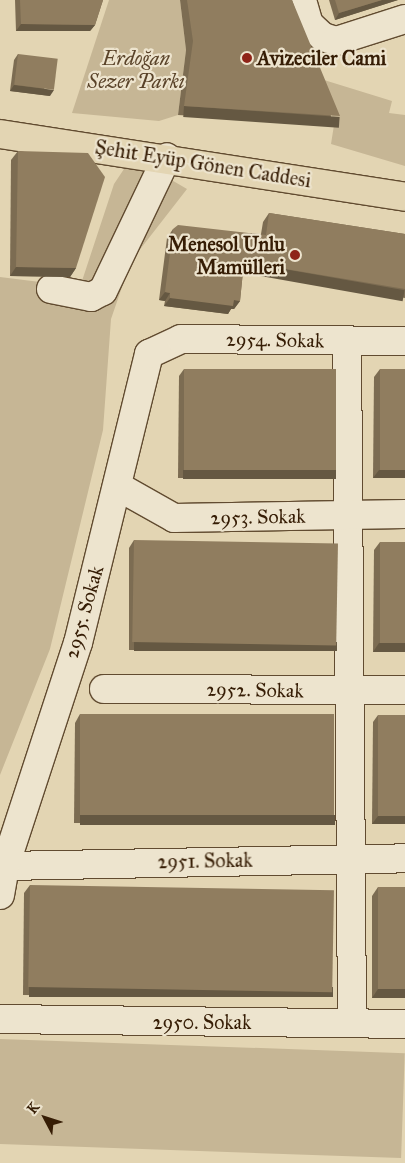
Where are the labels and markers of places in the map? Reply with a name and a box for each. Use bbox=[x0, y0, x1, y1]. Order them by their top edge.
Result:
place label: Avizeciler Cami bbox=[257, 46, 386, 70]
marker: Avizeciler Cami bbox=[241, 52, 253, 64]
place label: Menesol Unlu Mamülleri bbox=[168, 232, 285, 279]
marker: Menesol Unlu Mamülleri bbox=[289, 249, 301, 261]

